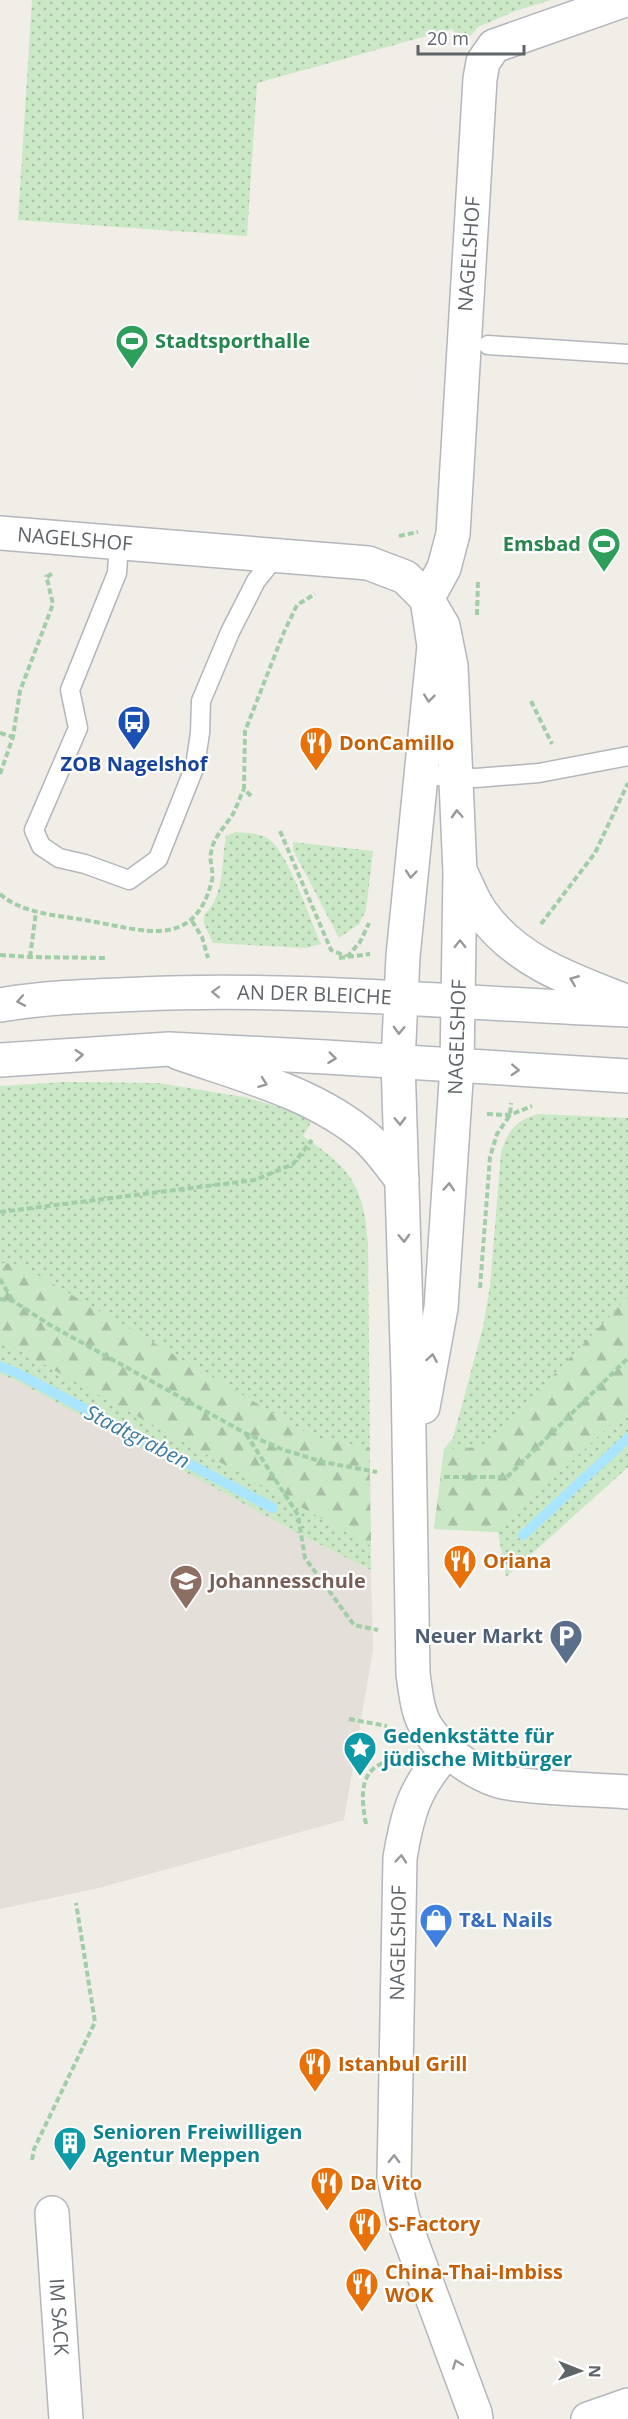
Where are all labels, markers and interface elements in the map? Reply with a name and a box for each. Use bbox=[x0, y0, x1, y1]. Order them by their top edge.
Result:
scale bar bbox=[418, 18, 524, 56]
text: 20 m bbox=[427, 26, 469, 50]
street label: NAGELSHOF bbox=[451, 195, 486, 312]
sports icon: Stadtsporthalle bbox=[114, 323, 150, 370]
place label: Stadtsporthalle bbox=[155, 327, 310, 354]
street label: NAGELSHOF bbox=[16, 520, 133, 557]
sports icon: Emsbad bbox=[586, 526, 622, 573]
place label: Emsbad bbox=[503, 530, 581, 557]
one-way arrow bbox=[423, 694, 436, 703]
bus stop icon: ZOB Nagelshof bbox=[116, 704, 152, 751]
restaurant icon: DonCamillo bbox=[298, 725, 334, 772]
place label: DonCamillo bbox=[339, 729, 455, 756]
place label: ZOB Nagelshof bbox=[61, 750, 209, 777]
one-way arrow bbox=[451, 810, 464, 819]
one-way arrow bbox=[405, 869, 418, 878]
one-way arrow bbox=[454, 939, 466, 948]
one-way arrow bbox=[569, 975, 580, 987]
street label: AN DER BLEICHE bbox=[237, 978, 392, 1010]
street label: NAGELSHOF bbox=[441, 979, 472, 1095]
one-way arrow bbox=[211, 985, 220, 998]
one-way arrow bbox=[17, 994, 27, 1007]
one-way arrow bbox=[393, 1025, 406, 1034]
one-way arrow bbox=[75, 1048, 84, 1061]
one-way arrow bbox=[327, 1051, 337, 1063]
one-way arrow bbox=[511, 1063, 520, 1076]
one-way arrow bbox=[258, 1075, 268, 1088]
one-way arrow bbox=[393, 1116, 406, 1125]
one-way arrow bbox=[442, 1182, 455, 1191]
one-way arrow bbox=[398, 1234, 410, 1243]
one-way arrow bbox=[425, 1353, 438, 1363]
water label: Stadtgraben bbox=[80, 1398, 195, 1475]
restaurant icon: Oriana bbox=[442, 1543, 478, 1590]
place label: Oriana bbox=[483, 1547, 551, 1574]
school or university icon: Johannesschule bbox=[168, 1563, 204, 1610]
place label: Johannesschule bbox=[207, 1567, 366, 1594]
parking icon: Neuer Markt bbox=[548, 1618, 584, 1665]
place label: Neuer Markt bbox=[415, 1622, 543, 1649]
place label: Gedenkstätte für jüdische Mitbürger bbox=[381, 1722, 572, 1772]
place icon: Gedenkstätte für jüdische Mitbürger bbox=[342, 1730, 378, 1777]
one-way arrow bbox=[394, 1854, 407, 1863]
street label: NAGELSHOF bbox=[383, 1885, 412, 2001]
shop icon: T&L Nails bbox=[418, 1902, 454, 1949]
place label: T&L Nails bbox=[459, 1906, 553, 1933]
restaurant icon: Istanbul Grill bbox=[297, 2046, 333, 2093]
place label: Istanbul Grill bbox=[338, 2050, 467, 2077]
place label: Senioren Freiwilligen Agentur Meppen bbox=[93, 2118, 302, 2168]
building icon: Senioren Freiwilligen Agentur Meppen bbox=[52, 2125, 88, 2172]
one-way arrow bbox=[388, 2154, 400, 2163]
restaurant icon: Da Vito bbox=[309, 2165, 345, 2212]
place label: Da Vito bbox=[350, 2169, 422, 2196]
restaurant icon: S-Factory bbox=[347, 2206, 383, 2253]
place label: S-Factory bbox=[388, 2210, 481, 2237]
place label: China-Thai-Imbiss WOK bbox=[385, 2258, 563, 2308]
restaurant icon: China-Thai-Imbiss WOK bbox=[344, 2266, 380, 2313]
street label: IM SACK bbox=[43, 2277, 76, 2357]
north arrow bbox=[550, 2341, 610, 2401]
one-way arrow bbox=[452, 2359, 464, 2370]
text: N bbox=[584, 2365, 606, 2378]

